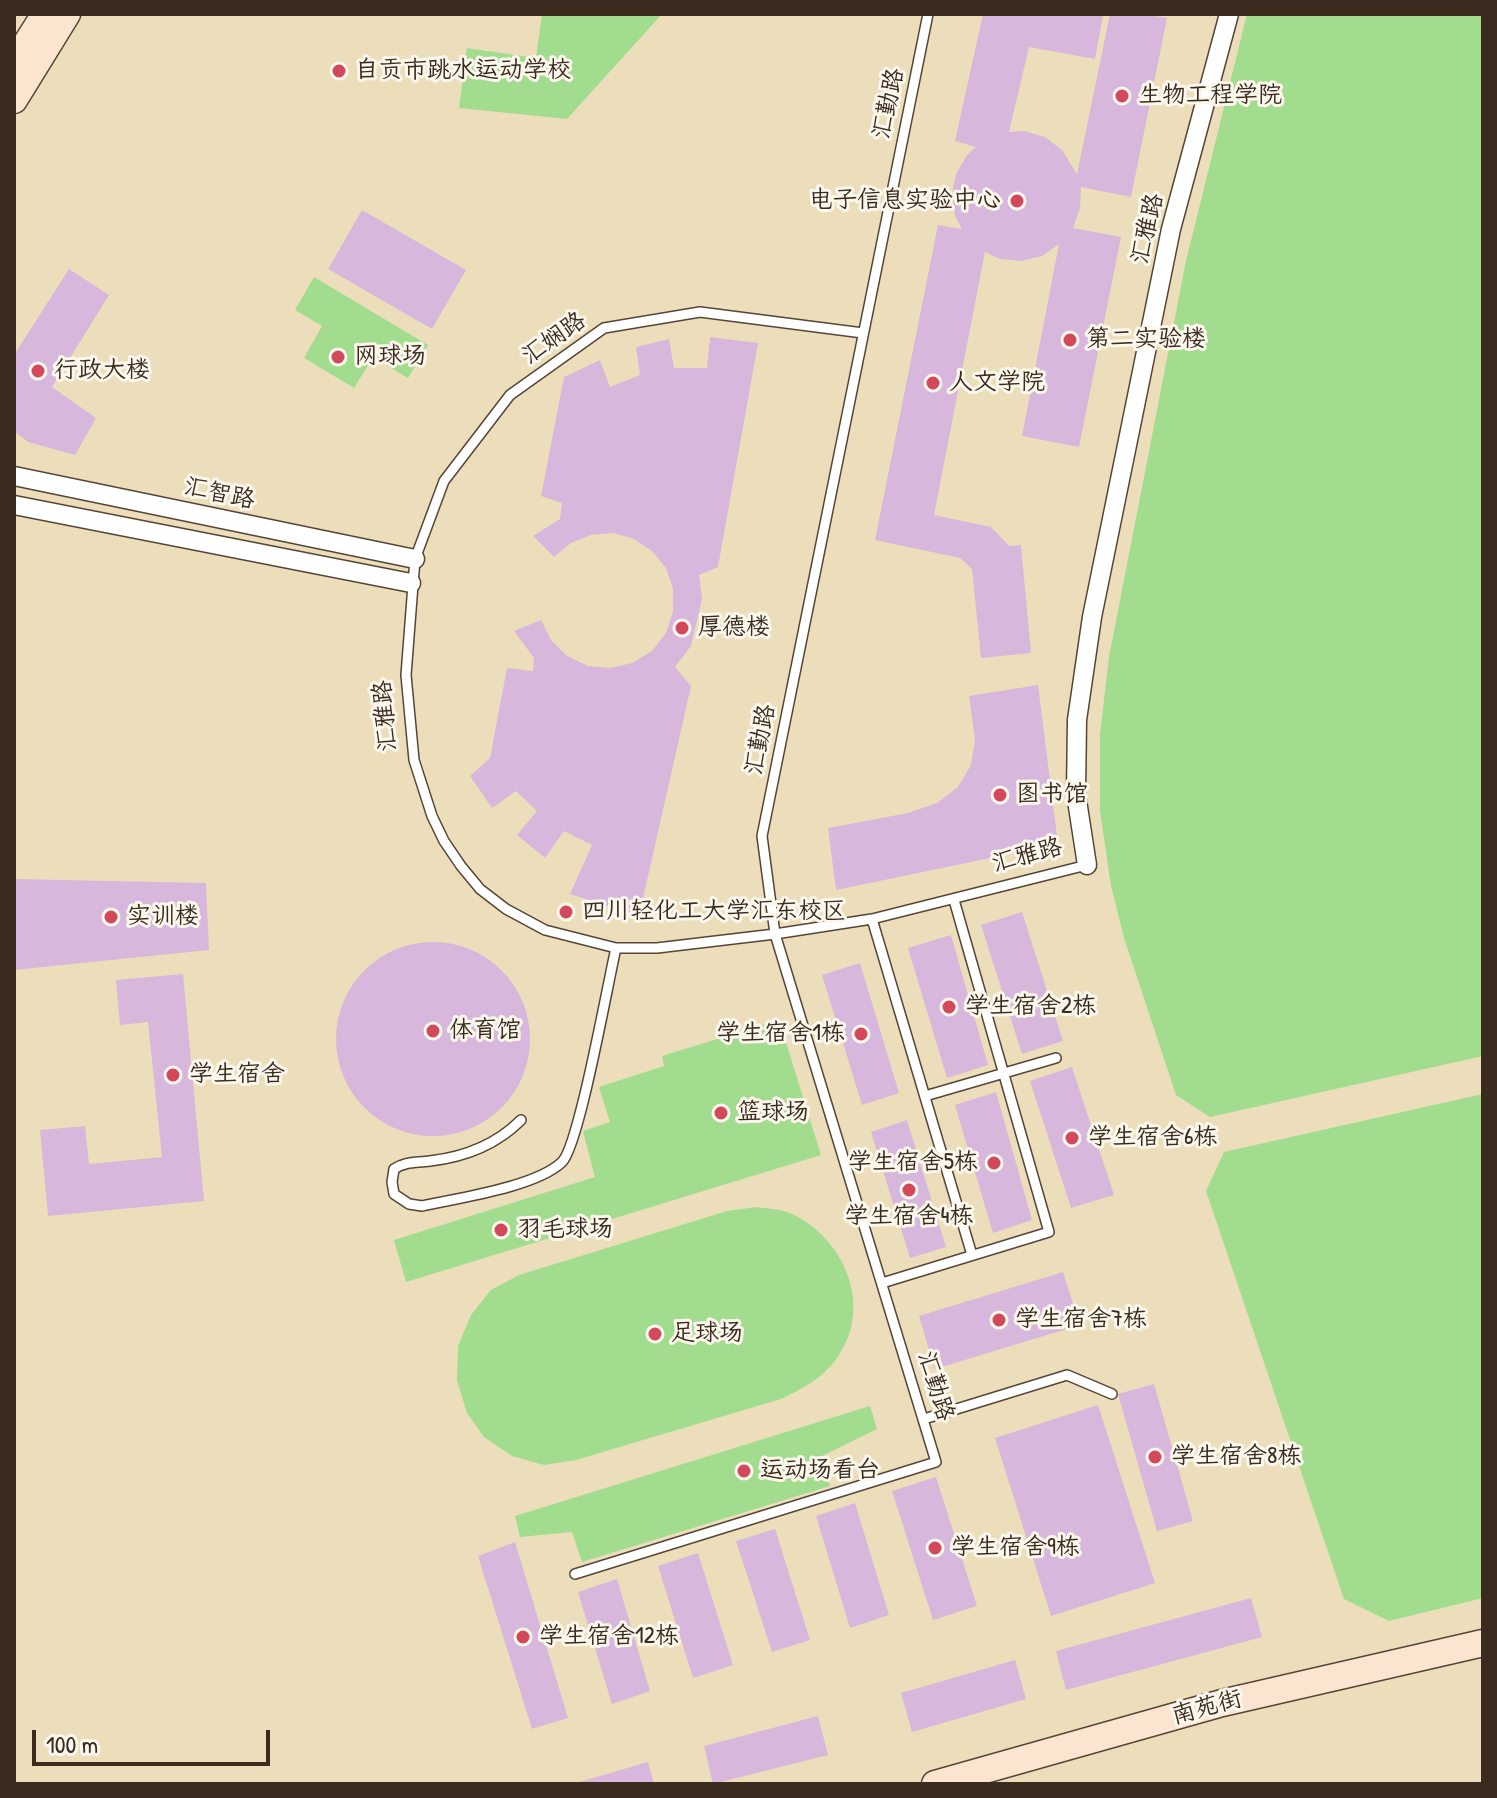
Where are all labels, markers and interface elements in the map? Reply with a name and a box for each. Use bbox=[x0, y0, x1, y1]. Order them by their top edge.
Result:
place label: 自贡市跳水运动学校 bbox=[355, 57, 571, 85]
marker: 自贡市跳水运动学校 bbox=[330, 62, 348, 80]
street label: 汇勤路 bbox=[867, 66, 911, 142]
place label: 生物工程学院 bbox=[1138, 82, 1282, 110]
marker: 生物工程学院 bbox=[1113, 87, 1131, 105]
place label: 电子信息实验中心 bbox=[809, 187, 1001, 215]
street label: 汇雅路 bbox=[1126, 191, 1170, 267]
marker: 电子信息实验中心 bbox=[1008, 192, 1026, 210]
street label: 汇娴路 bbox=[516, 307, 592, 371]
place label: 第二实验楼 bbox=[1086, 326, 1206, 354]
marker: 第二实验楼 bbox=[1061, 331, 1079, 349]
place label: 网球场 bbox=[354, 343, 426, 371]
marker: 网球场 bbox=[329, 348, 347, 366]
place label: 行政大楼 bbox=[54, 357, 150, 385]
marker: 行政大楼 bbox=[29, 362, 47, 380]
place label: 人文学院 bbox=[949, 369, 1045, 397]
marker: 人文学院 bbox=[924, 374, 942, 392]
street label: 汇智路 bbox=[181, 472, 257, 516]
place label: 厚德楼 bbox=[698, 614, 770, 642]
marker: 厚德楼 bbox=[673, 619, 691, 637]
street label: 汇雅路 bbox=[369, 679, 403, 753]
street label: 汇勤路 bbox=[740, 702, 782, 778]
place label: 图书馆 bbox=[1016, 781, 1088, 809]
marker: 图书馆 bbox=[991, 786, 1009, 804]
street label: 汇雅路 bbox=[988, 833, 1066, 879]
place label: 四川轻化工大学汇东校区 bbox=[582, 898, 846, 926]
place label: 实训楼 bbox=[127, 903, 199, 931]
marker: 四川轻化工大学汇东校区 bbox=[557, 903, 575, 921]
marker: 实训楼 bbox=[102, 908, 120, 926]
place label: 学生宿舍2栋 bbox=[965, 993, 1096, 1021]
marker: 学生宿舍2栋 bbox=[940, 998, 958, 1016]
place label: 体育馆 bbox=[449, 1017, 521, 1045]
place label: 学生宿舍1栋 bbox=[716, 1020, 845, 1048]
marker: 体育馆 bbox=[424, 1022, 442, 1040]
marker: 学生宿舍1栋 bbox=[852, 1025, 870, 1043]
place label: 学生宿舍 bbox=[189, 1061, 285, 1089]
marker: 学生宿舍 bbox=[164, 1066, 182, 1084]
place label: 篮球场 bbox=[737, 1099, 809, 1127]
marker: 篮球场 bbox=[712, 1104, 730, 1122]
place label: 学生宿舍6栋 bbox=[1088, 1124, 1218, 1152]
marker: 学生宿舍6栋 bbox=[1063, 1129, 1081, 1147]
place label: 学生宿舍5栋 bbox=[848, 1149, 978, 1177]
marker: 学生宿舍5栋 bbox=[985, 1154, 1003, 1172]
marker: 学生宿舍4栋 bbox=[900, 1181, 918, 1199]
place label: 学生宿舍4栋 bbox=[845, 1203, 973, 1231]
place label: 羽毛球场 bbox=[517, 1216, 613, 1244]
marker: 羽毛球场 bbox=[492, 1221, 510, 1239]
place label: 学生宿舍7栋 bbox=[1015, 1306, 1147, 1334]
marker: 学生宿舍7栋 bbox=[990, 1311, 1008, 1329]
place label: 足球场 bbox=[671, 1320, 743, 1348]
marker: 足球场 bbox=[646, 1325, 664, 1343]
street label: 汇勤路 bbox=[911, 1347, 959, 1425]
place label: 学生宿舍8栋 bbox=[1171, 1443, 1301, 1471]
marker: 学生宿舍8栋 bbox=[1146, 1448, 1164, 1466]
place label: 运动场看台 bbox=[760, 1457, 880, 1485]
marker: 运动场看台 bbox=[735, 1462, 753, 1480]
place label: 学生宿舍9栋 bbox=[951, 1534, 1080, 1562]
marker: 学生宿舍9栋 bbox=[926, 1539, 944, 1557]
place label: 学生宿舍12栋 bbox=[539, 1623, 679, 1651]
marker: 学生宿舍12栋 bbox=[514, 1628, 532, 1646]
street label: 南苑街 bbox=[1168, 1685, 1246, 1731]
scale bar bbox=[36, 1714, 274, 1764]
text: 100 m bbox=[46, 1728, 98, 1760]

